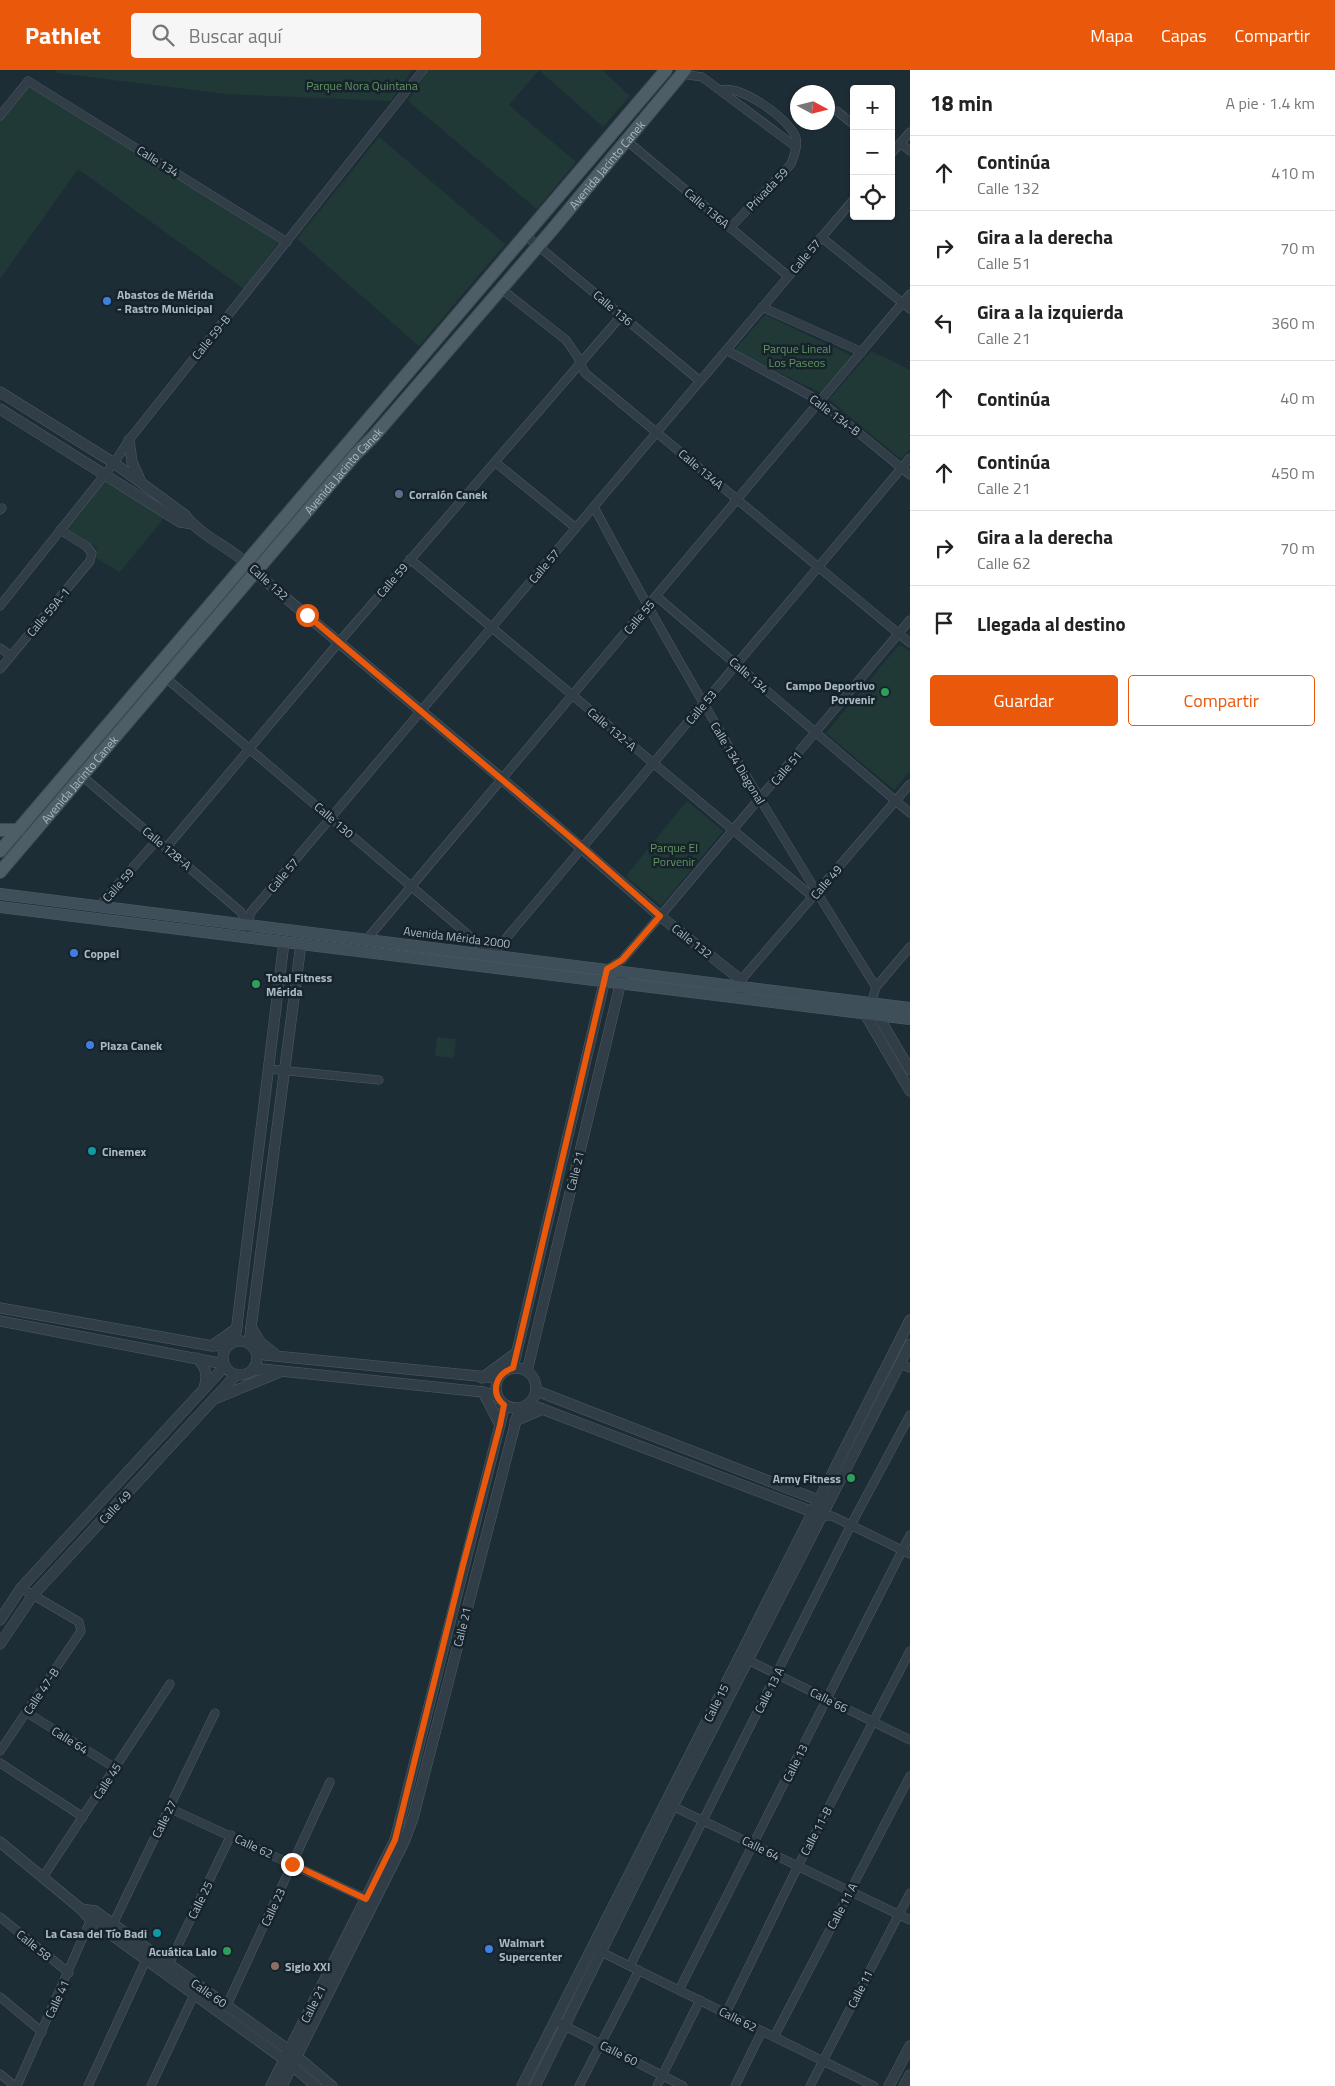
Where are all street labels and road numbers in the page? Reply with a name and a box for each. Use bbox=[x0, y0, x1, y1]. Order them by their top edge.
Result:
street label: Avenida Jacinto Canek bbox=[564, 116, 649, 213]
street label: Calle 134 bbox=[133, 141, 183, 182]
street label: Privada 59 bbox=[741, 163, 793, 215]
street label: Calle 136A bbox=[680, 183, 734, 233]
street label: Calle 57 bbox=[785, 234, 825, 278]
street label: Calle 136 bbox=[589, 286, 637, 331]
street label: Calle 59-B bbox=[187, 310, 235, 364]
street label: Calle 134-B bbox=[805, 389, 865, 441]
street label: Avenida Jacinto Canek bbox=[299, 423, 387, 518]
street label: Calle 134A bbox=[674, 444, 728, 494]
street label: Calle 57 bbox=[524, 544, 564, 588]
street label: Calle 59 bbox=[372, 558, 413, 601]
street label: Calle 132 bbox=[245, 559, 293, 605]
street label: Calle 59A-1 bbox=[22, 583, 74, 641]
street label: Calle 55 bbox=[619, 595, 659, 639]
street label: Calle 134 bbox=[725, 652, 773, 698]
street label: Calle 53 bbox=[681, 685, 721, 729]
street label: Calle 132-A bbox=[583, 703, 641, 755]
street label: Calle 134 Diagonal bbox=[706, 718, 770, 808]
street label: Avenida Jacinto Canek bbox=[36, 731, 122, 827]
street label: Calle 51 bbox=[766, 746, 806, 790]
street label: Calle 130 bbox=[310, 797, 358, 843]
street label: Calle 128-A bbox=[138, 822, 196, 874]
street label: Calle 57 bbox=[263, 853, 303, 897]
street label: Calle 49 bbox=[806, 860, 847, 903]
street label: Calle 59 bbox=[97, 863, 139, 906]
street label: Calle 132 bbox=[668, 919, 716, 963]
street label: Avenida Mérida 2000 bbox=[403, 921, 512, 953]
street label: Calle 21 bbox=[561, 1149, 589, 1193]
street label: Calle 49 bbox=[94, 1486, 136, 1528]
street label: Calle 21 bbox=[448, 1605, 476, 1649]
street label: Calle 13 A bbox=[749, 1663, 789, 1717]
street label: Calle 47-B bbox=[18, 1664, 64, 1718]
street label: Calle 15 bbox=[698, 1681, 734, 1725]
street label: Calle 66 bbox=[807, 1682, 851, 1718]
street label: Calle 64 bbox=[48, 1721, 92, 1759]
street label: Calle 13 bbox=[777, 1741, 813, 1785]
street label: Calle 45 bbox=[88, 1759, 126, 1803]
street label: Calle 27 bbox=[147, 1797, 181, 1841]
street label: Calle 11-B bbox=[795, 1803, 837, 1859]
street label: Calle 62 bbox=[232, 1829, 276, 1863]
street label: Calle 64 bbox=[739, 1831, 783, 1865]
street label: Calle 25 bbox=[183, 1878, 217, 1922]
street label: Calle 11 A bbox=[822, 1879, 862, 1933]
street label: Calle 23 bbox=[256, 1885, 290, 1929]
street label: Calle 58 bbox=[12, 1925, 56, 1965]
street label: Calle 11 bbox=[842, 1967, 878, 2011]
street label: Calle 60 bbox=[187, 1974, 231, 2012]
street label: Calle 41 bbox=[40, 1977, 74, 2021]
street label: Calle 21 bbox=[295, 1982, 331, 2026]
street label: Calle 62 bbox=[716, 2002, 760, 2036]
street label: Calle 60 bbox=[597, 2035, 641, 2071]

